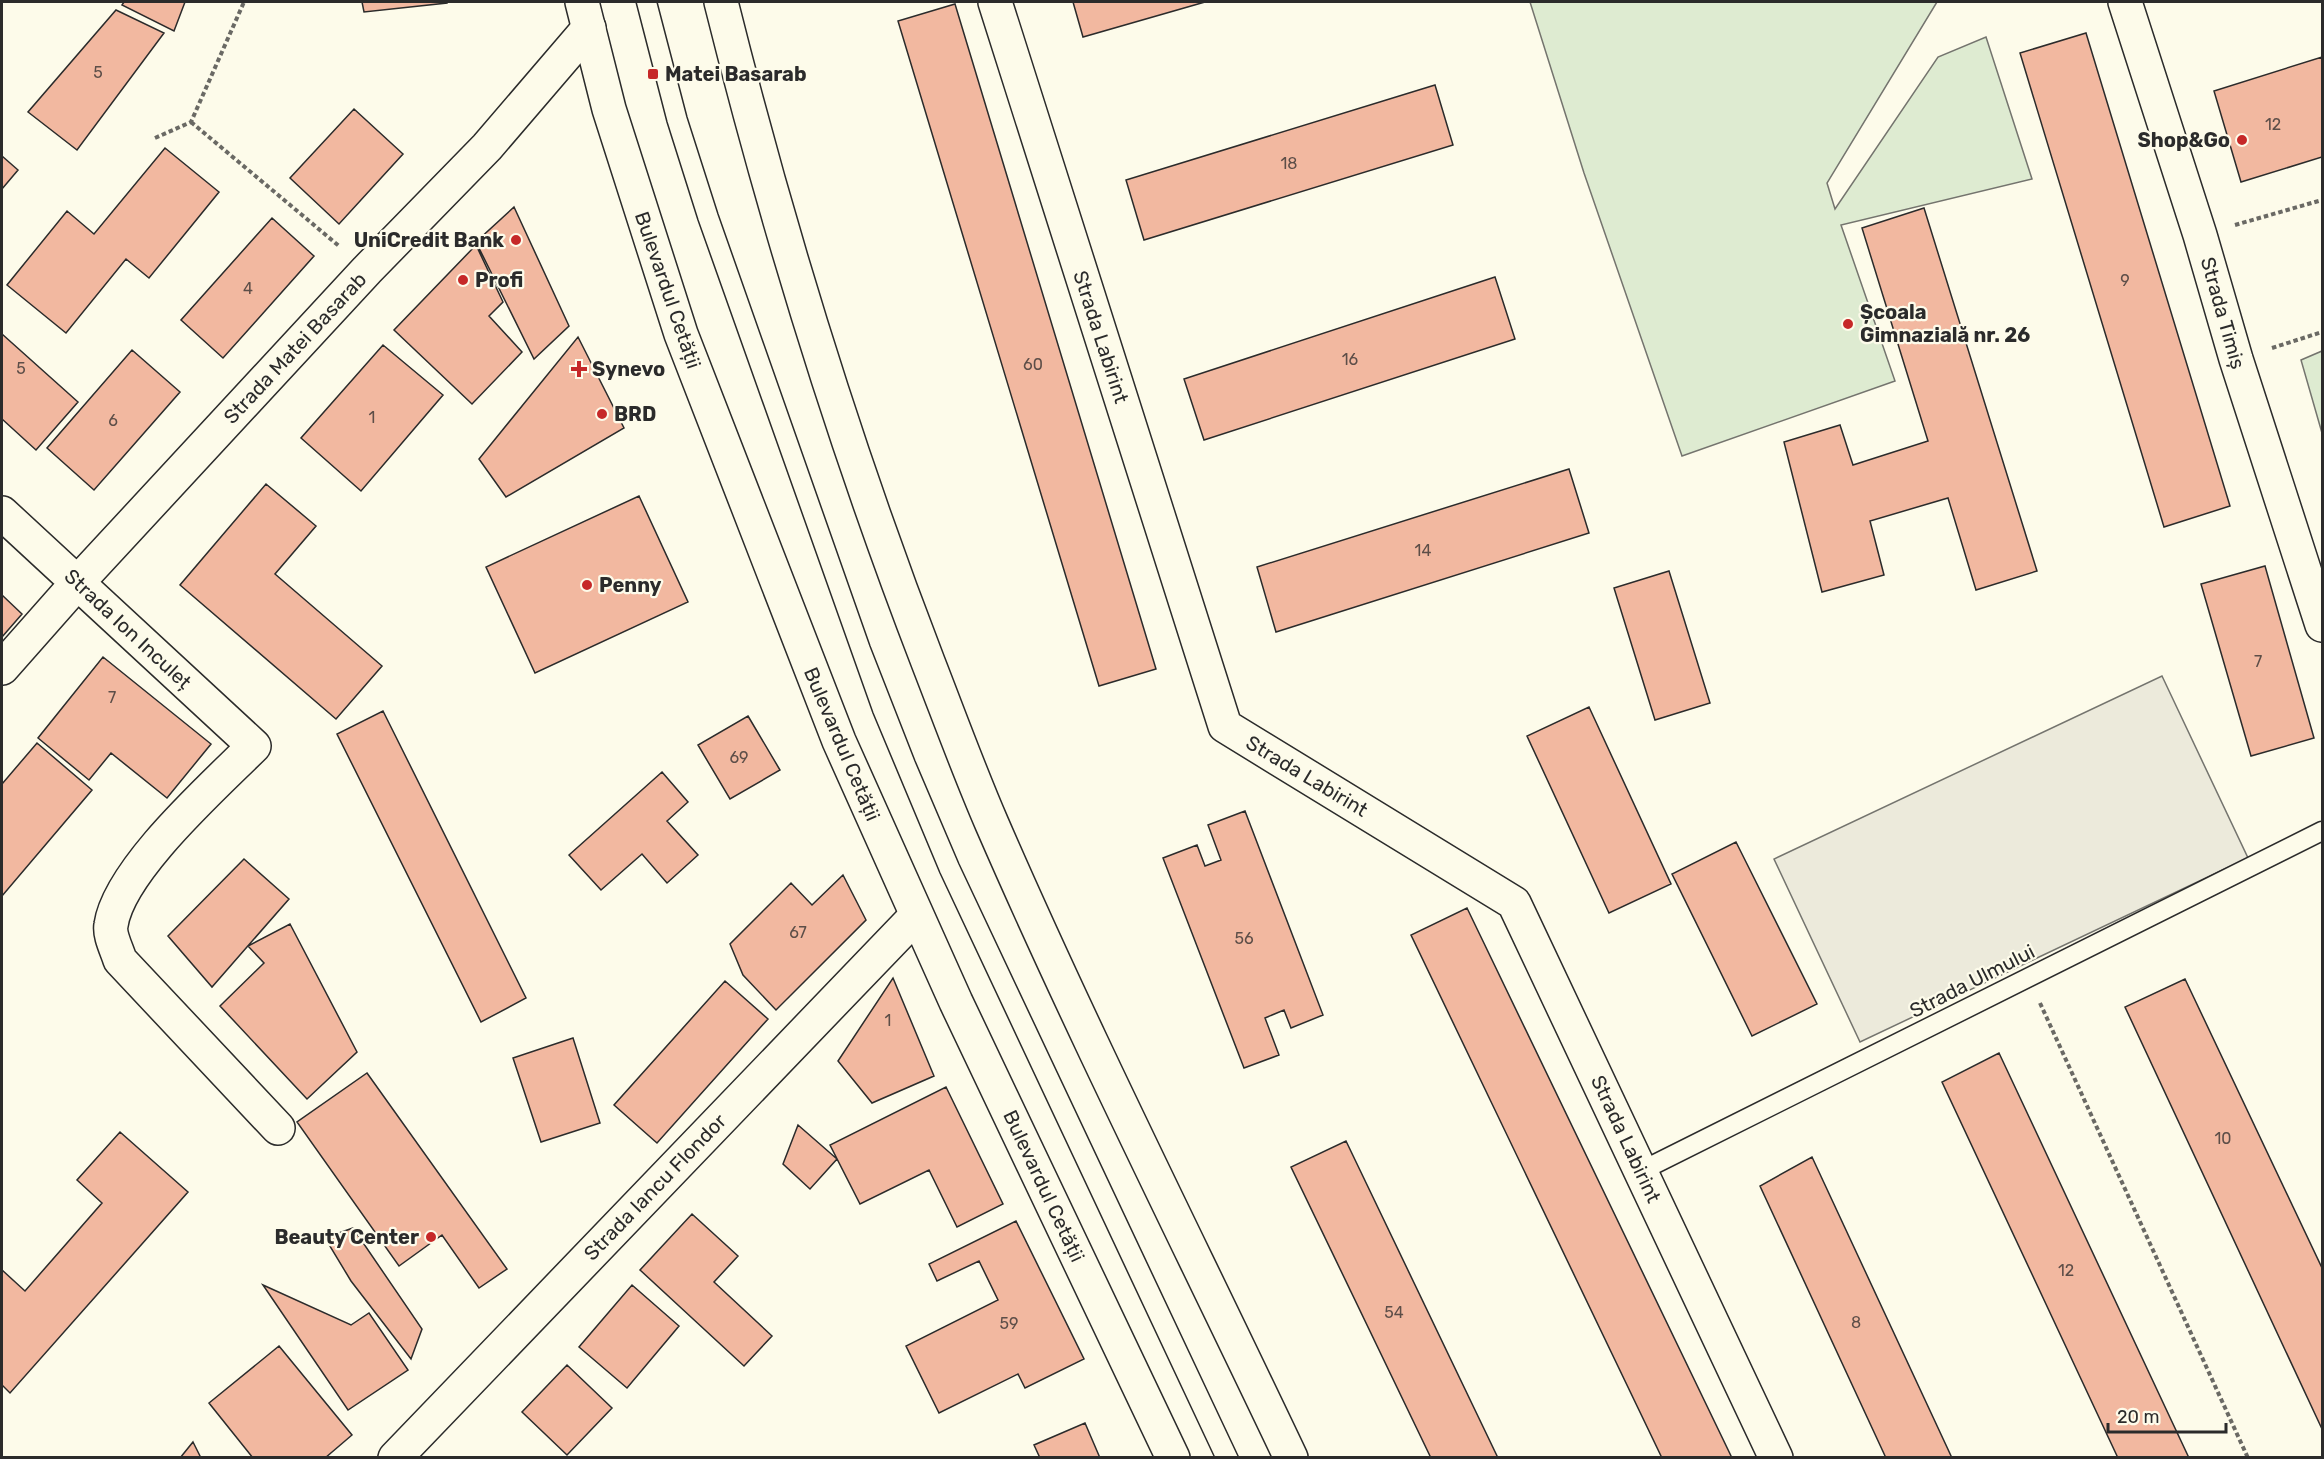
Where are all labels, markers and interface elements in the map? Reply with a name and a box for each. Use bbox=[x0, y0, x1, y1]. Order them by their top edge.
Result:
place label: Matei Basarab bbox=[665, 62, 807, 86]
house number: 5 bbox=[93, 63, 103, 82]
marker: Matei Basarab bbox=[646, 67, 660, 81]
house number: 12 bbox=[2265, 115, 2281, 134]
place label: Shop&Go bbox=[2137, 128, 2230, 152]
marker: Shop&Go bbox=[2235, 133, 2249, 147]
house number: 18 bbox=[1280, 154, 1298, 173]
street label: Bulevardul Cetății bbox=[630, 208, 706, 372]
place label: UniCredit Bank bbox=[354, 228, 504, 252]
marker: UniCredit Bank bbox=[509, 233, 523, 247]
street label: Strada Timiș bbox=[2196, 254, 2250, 372]
street label: Strada Matei Basarab bbox=[219, 267, 371, 429]
place label: Profi bbox=[475, 268, 523, 292]
street label: Strada Labirint bbox=[1068, 268, 1134, 406]
house number: 9 bbox=[2120, 271, 2130, 290]
marker: Profi bbox=[456, 273, 470, 287]
house number: 4 bbox=[243, 279, 253, 298]
place label: Școala Gimnazială nr. 26 bbox=[1860, 300, 2030, 347]
marker: Școala Gimnazială nr. 26 bbox=[1841, 317, 1855, 331]
house number: 16 bbox=[1342, 350, 1359, 369]
house number: 60 bbox=[1023, 355, 1043, 374]
place label: Synevo bbox=[592, 357, 665, 381]
house number: 5 bbox=[16, 359, 26, 378]
marker: Synevo bbox=[570, 360, 588, 378]
place label: BRD bbox=[614, 402, 656, 426]
marker: BRD bbox=[595, 407, 609, 421]
house number: 1 bbox=[369, 408, 375, 427]
house number: 6 bbox=[108, 411, 118, 430]
house number: 14 bbox=[1415, 541, 1431, 560]
street label: Strada Ion Inculeț bbox=[59, 564, 197, 694]
place label: Penny bbox=[599, 573, 662, 597]
marker: Penny bbox=[580, 578, 594, 592]
house number: 7 bbox=[2254, 652, 2262, 671]
street label: Bulevardul Cetății bbox=[799, 664, 885, 824]
house number: 7 bbox=[108, 688, 116, 707]
street label: Strada Labirint bbox=[1242, 730, 1372, 822]
house number: 69 bbox=[729, 748, 749, 767]
house number: 67 bbox=[789, 923, 807, 942]
house number: 56 bbox=[1234, 929, 1254, 948]
street label: Strada Ulmului bbox=[1906, 939, 2038, 1023]
house number: 1 bbox=[885, 1011, 891, 1030]
street label: Strada Labirint bbox=[1586, 1071, 1666, 1207]
street label: Bulevardul Cetății bbox=[998, 1106, 1090, 1266]
street label: Strada Iancu Flondor bbox=[579, 1108, 731, 1265]
house number: 10 bbox=[2214, 1129, 2232, 1148]
place label: Beauty Center bbox=[274, 1225, 419, 1249]
marker: Beauty Center bbox=[424, 1230, 438, 1244]
house number: 12 bbox=[2058, 1261, 2074, 1280]
house number: 54 bbox=[1384, 1303, 1404, 1322]
house number: 8 bbox=[1851, 1313, 1861, 1332]
house number: 59 bbox=[1000, 1314, 1019, 1333]
scale bar bbox=[2108, 1396, 2226, 1434]
text: 20 m bbox=[2117, 1406, 2159, 1428]

